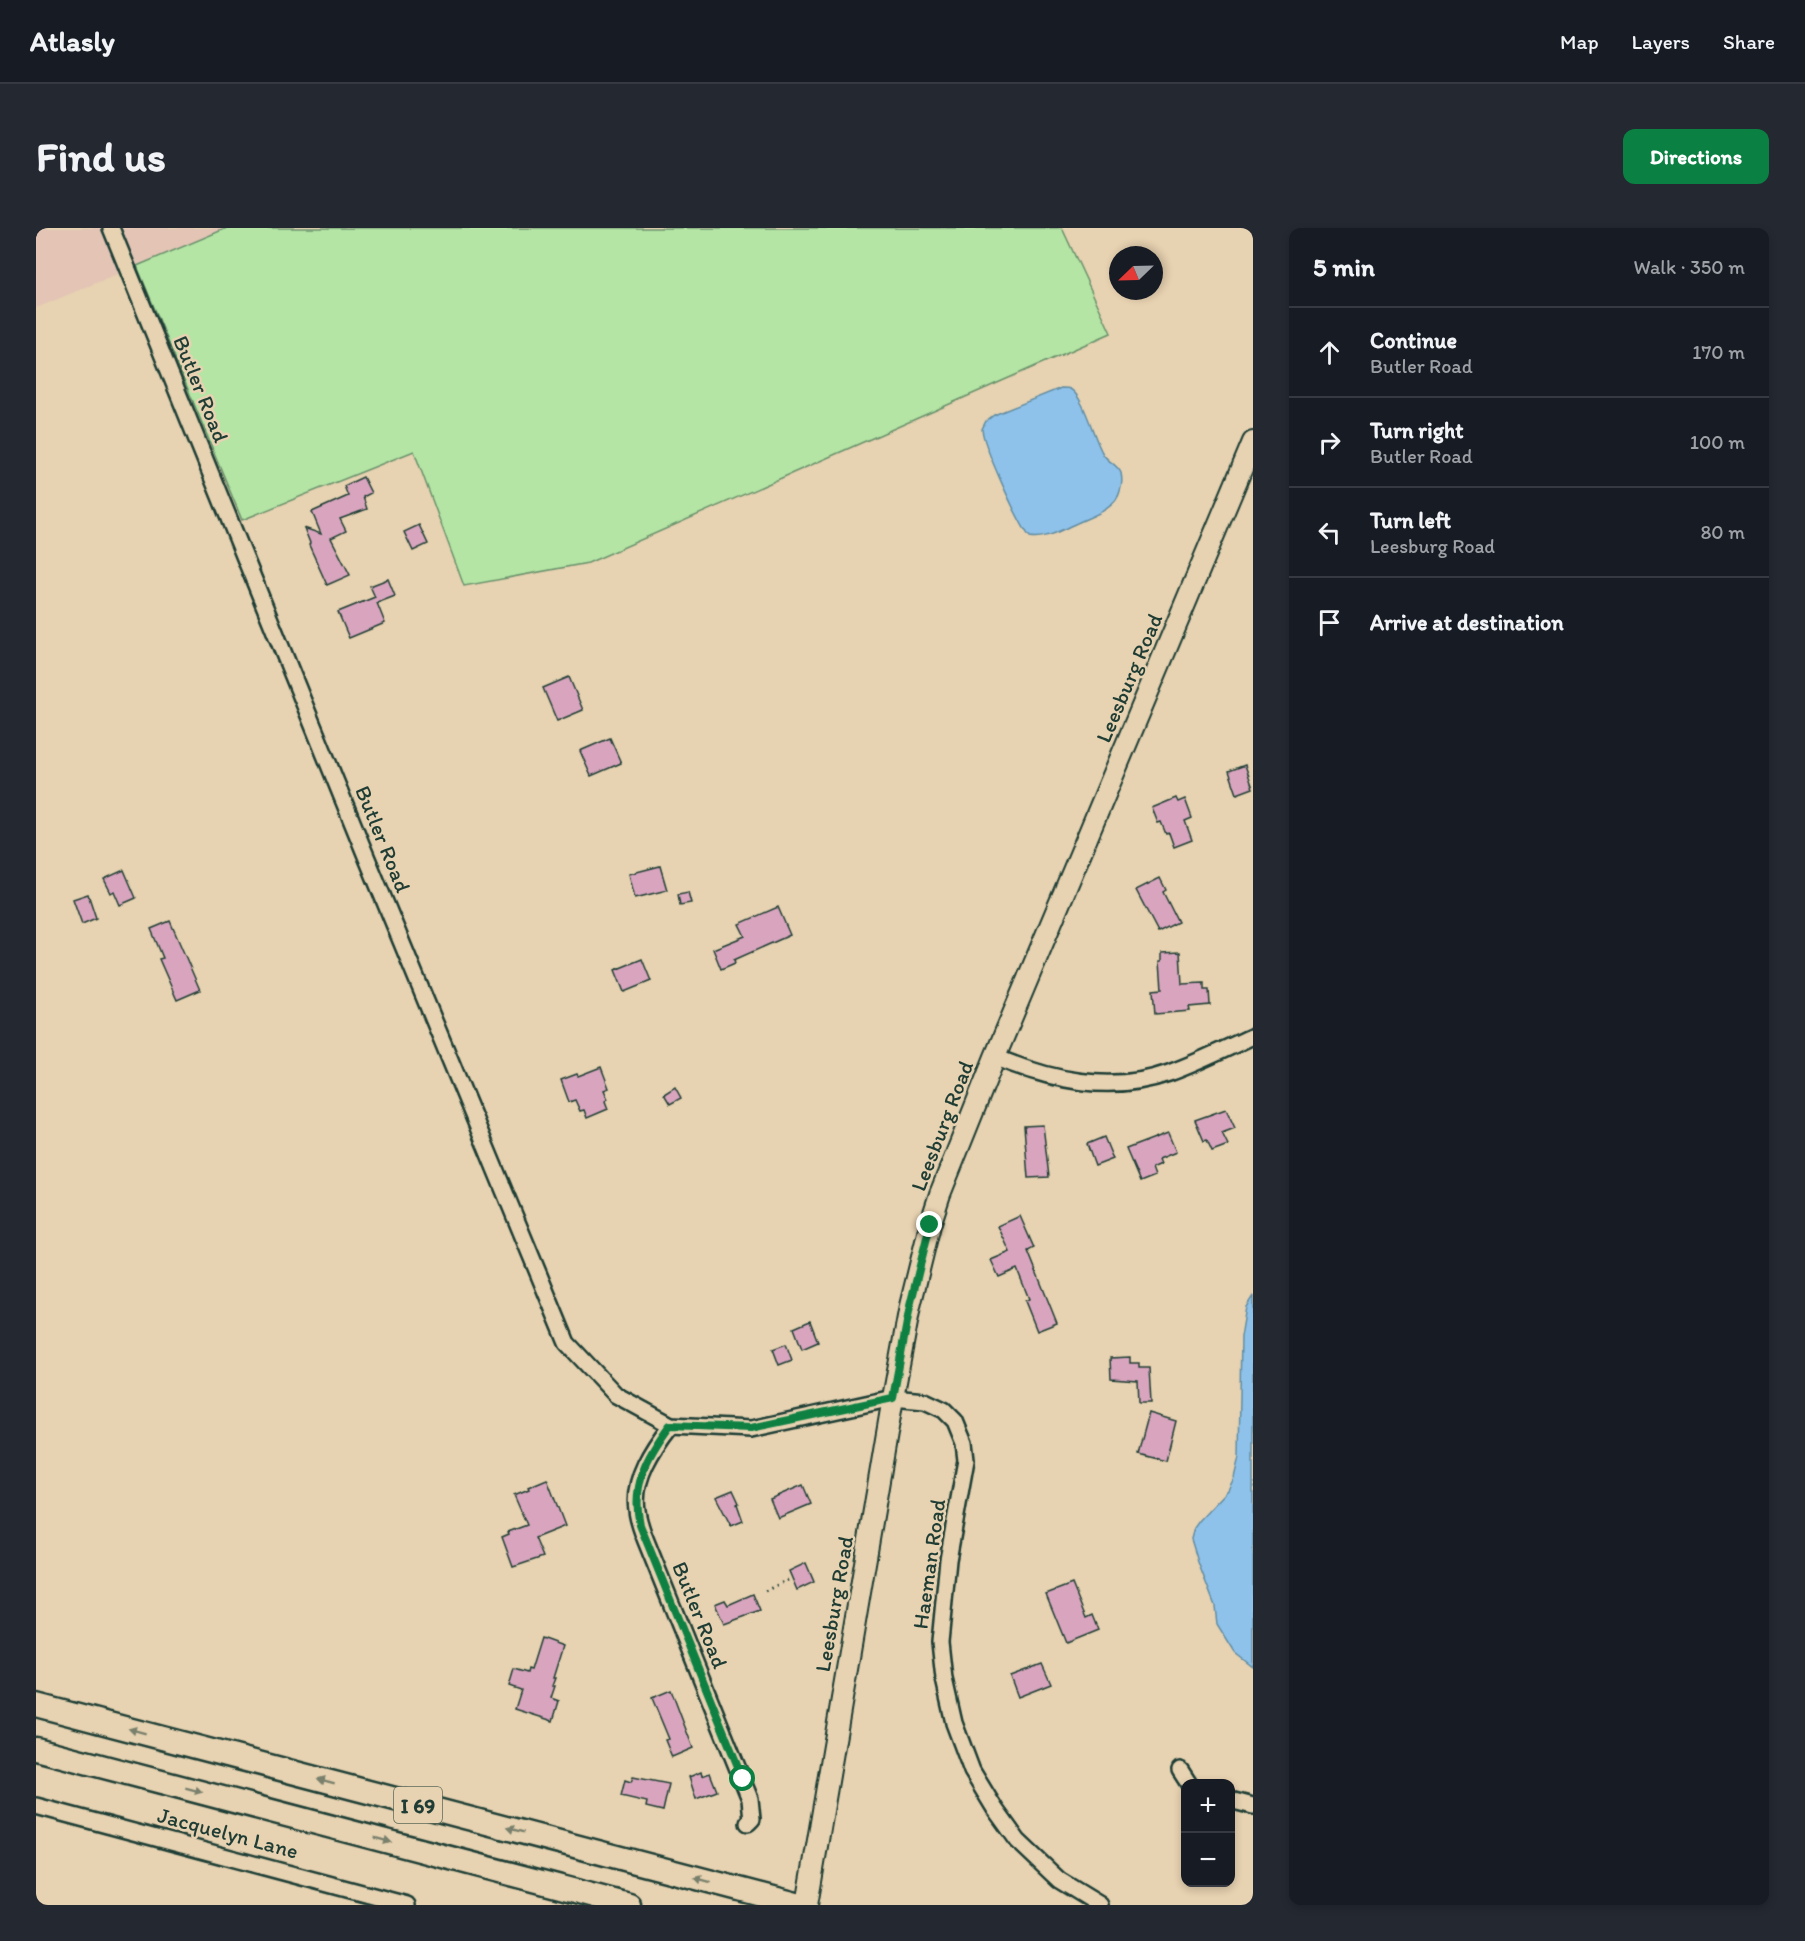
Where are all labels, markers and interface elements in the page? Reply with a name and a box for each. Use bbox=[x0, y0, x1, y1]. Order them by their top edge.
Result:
text: Atlasly bbox=[30, 24, 115, 58]
text: Map bbox=[1560, 29, 1599, 54]
text: Layers bbox=[1632, 29, 1690, 54]
text: Share bbox=[1723, 29, 1775, 54]
button: Directions bbox=[1623, 129, 1769, 184]
text: Find us bbox=[36, 131, 166, 182]
north arrow bbox=[1109, 246, 1163, 300]
text: 5 min bbox=[1313, 251, 1375, 283]
text: Walk · 350 m bbox=[1634, 255, 1745, 279]
text: Continue bbox=[1370, 327, 1457, 354]
street label: Butler Road bbox=[167, 332, 235, 446]
icon: ahead bbox=[1313, 336, 1346, 369]
text: 170 m bbox=[1692, 340, 1745, 364]
text: Butler Road bbox=[1370, 354, 1473, 378]
text: Turn right bbox=[1370, 417, 1464, 444]
icon: right bbox=[1313, 426, 1346, 459]
text: 100 m bbox=[1690, 430, 1745, 454]
text: Butler Road bbox=[1370, 444, 1473, 468]
text: Turn left bbox=[1370, 507, 1451, 534]
icon: left bbox=[1313, 516, 1346, 549]
text: 80 m bbox=[1700, 520, 1745, 544]
text: Leesburg Road bbox=[1370, 534, 1495, 558]
icon: arrive bbox=[1313, 606, 1346, 639]
street label: Leesburg Road bbox=[1090, 609, 1168, 747]
text: Arrive at destination bbox=[1370, 609, 1564, 636]
street label: Butler Road bbox=[349, 782, 417, 896]
street label: Leesburg Road bbox=[905, 1057, 979, 1195]
route end bbox=[916, 1211, 942, 1237]
street label: Haeman Road bbox=[907, 1497, 951, 1631]
street label: Leesburg Road bbox=[809, 1534, 859, 1674]
street label: Butler Road bbox=[666, 1558, 734, 1672]
one-way arrow bbox=[128, 1726, 146, 1736]
route start bbox=[729, 1765, 755, 1791]
one-way arrow bbox=[317, 1775, 335, 1785]
map controls bbox=[1181, 1779, 1235, 1887]
button: + bbox=[1181, 1779, 1235, 1833]
one-way arrow bbox=[185, 1786, 203, 1796]
road number: I 69 bbox=[394, 1787, 442, 1823]
street label: Jacquelyn Lane bbox=[155, 1801, 301, 1865]
one-way arrow bbox=[505, 1825, 524, 1835]
button: − bbox=[1181, 1833, 1235, 1887]
one-way arrow bbox=[374, 1835, 392, 1845]
one-way arrow bbox=[694, 1874, 712, 1884]

